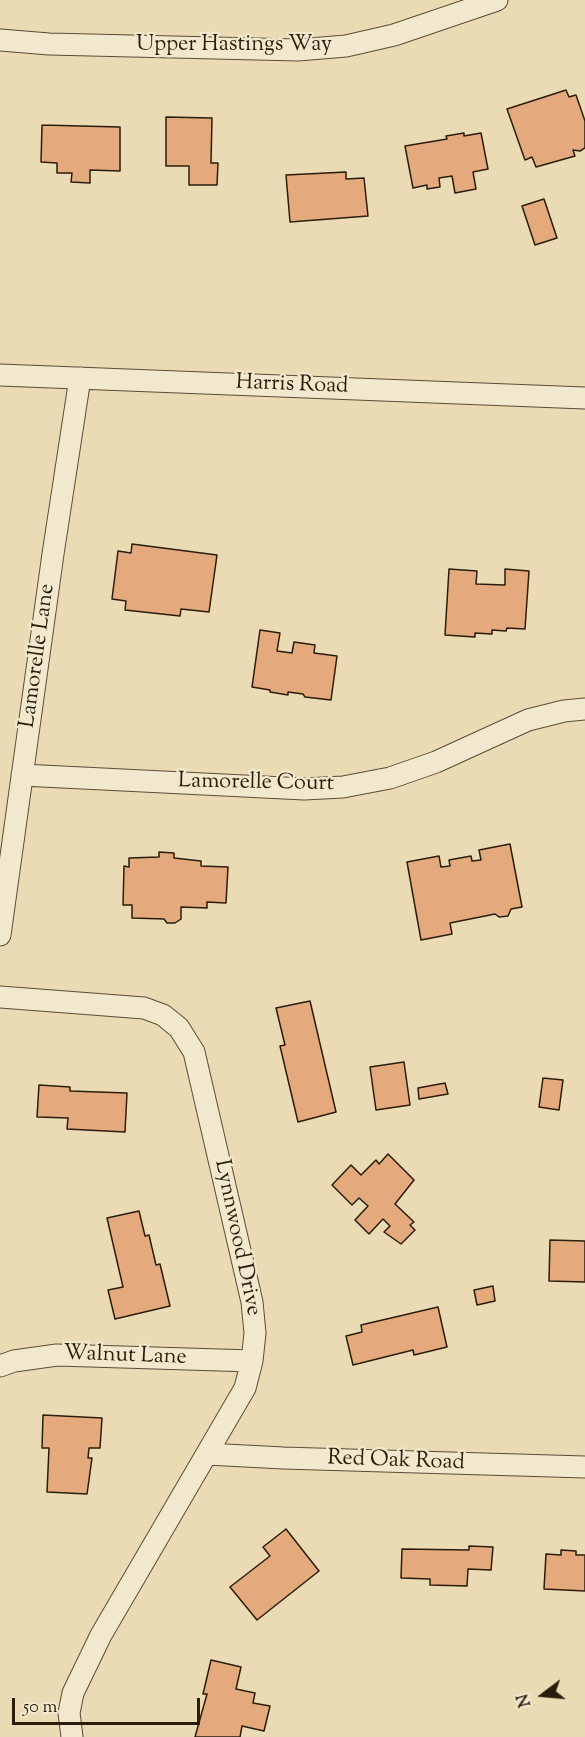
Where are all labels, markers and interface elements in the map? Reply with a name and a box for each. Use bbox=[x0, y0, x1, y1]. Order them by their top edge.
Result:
street label: Upper Hastings Way bbox=[136, 33, 332, 59]
street label: Harris Road bbox=[235, 371, 349, 401]
street label: Lamorelle Lane bbox=[16, 582, 62, 730]
street label: Lamorelle Court bbox=[178, 769, 334, 799]
street label: Lynnwood Drive bbox=[207, 1158, 265, 1318]
street label: Walnut Lane bbox=[63, 1342, 187, 1372]
street label: Red Oak Road bbox=[327, 1446, 465, 1478]
north arrow bbox=[513, 1665, 573, 1725]
scale bar bbox=[15, 1686, 202, 1724]
text: N bbox=[512, 1691, 538, 1709]
text: 50 m bbox=[23, 1695, 57, 1721]

